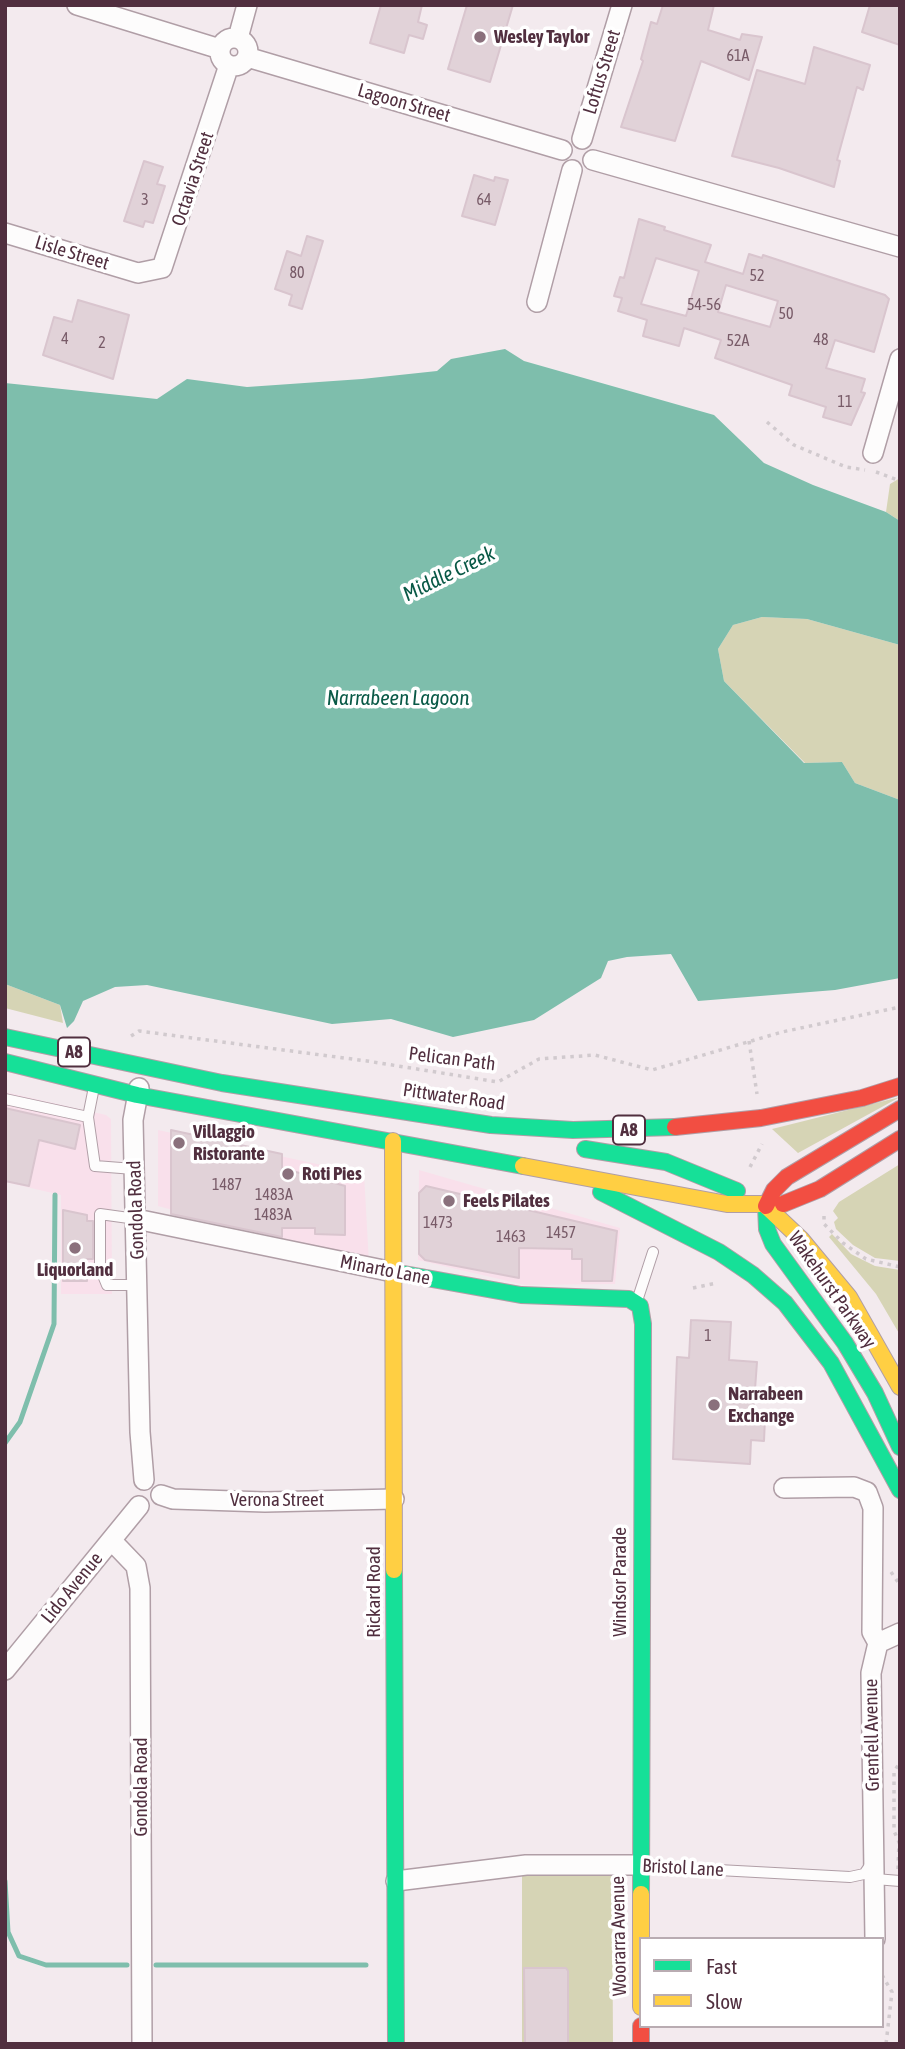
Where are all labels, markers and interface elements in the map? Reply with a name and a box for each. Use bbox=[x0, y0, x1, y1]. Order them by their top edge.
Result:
place label: Wesley Taylor bbox=[494, 26, 589, 48]
street label: Loftus Street bbox=[578, 27, 626, 117]
marker: Wesley Taylor bbox=[472, 29, 488, 45]
house number: 61A bbox=[727, 46, 749, 66]
street label: Lagoon Street bbox=[355, 79, 453, 127]
street label: Octavia Street bbox=[167, 129, 219, 229]
house number: 3 bbox=[141, 190, 149, 210]
house number: 64 bbox=[476, 190, 492, 210]
street label: Lisle Street bbox=[32, 231, 112, 275]
house number: 80 bbox=[289, 263, 305, 283]
house number: 52 bbox=[749, 266, 765, 286]
house number: 54-56 bbox=[687, 295, 721, 315]
house number: 50 bbox=[778, 304, 794, 324]
house number: 4 bbox=[61, 329, 69, 349]
house number: 48 bbox=[813, 330, 829, 350]
house number: 52A bbox=[727, 331, 749, 351]
house number: 2 bbox=[98, 333, 106, 353]
house number: 11 bbox=[837, 392, 853, 412]
water label: Middle Creek bbox=[399, 541, 499, 607]
water label: Narrabeen Lagoon bbox=[327, 685, 469, 711]
road number: A8 bbox=[58, 1037, 90, 1066]
street label: Pelican Path bbox=[407, 1042, 497, 1076]
street label: Pittwater Road bbox=[402, 1079, 506, 1115]
road number: A8 bbox=[613, 1115, 645, 1144]
place label: Villaggio Ristorante bbox=[193, 1121, 265, 1165]
marker: Villaggio Ristorante bbox=[171, 1135, 187, 1151]
street label: Gondola Road bbox=[123, 1160, 149, 1260]
place label: Roti Pies bbox=[302, 1163, 362, 1185]
marker: Roti Pies bbox=[280, 1166, 296, 1182]
house number: 1487 bbox=[212, 1175, 242, 1195]
house number: 1483A bbox=[255, 1185, 293, 1205]
place label: Feels Pilates bbox=[463, 1190, 550, 1212]
marker: Feels Pilates bbox=[441, 1193, 457, 1209]
house number: 1483A bbox=[254, 1205, 292, 1225]
house number: 1473 bbox=[423, 1213, 453, 1233]
house number: 1457 bbox=[546, 1223, 576, 1243]
house number: 1463 bbox=[496, 1227, 526, 1247]
street label: Wakehurst Parkway bbox=[783, 1227, 881, 1353]
marker: Liquorland bbox=[67, 1240, 83, 1256]
street label: Minarto Lane bbox=[338, 1250, 432, 1290]
place label: Liquorland bbox=[37, 1259, 113, 1281]
house number: 1 bbox=[704, 1326, 712, 1346]
place label: Narrabeen Exchange bbox=[728, 1383, 803, 1427]
marker: Narrabeen Exchange bbox=[706, 1397, 722, 1413]
street label: Verona Street bbox=[230, 1489, 324, 1511]
street label: Windsor Parade bbox=[609, 1527, 631, 1637]
street label: Rickard Road bbox=[363, 1546, 385, 1638]
street label: Lido Avenue bbox=[36, 1548, 108, 1628]
street label: Grenfell Avenue bbox=[860, 1678, 884, 1792]
street label: Gondola Road bbox=[130, 1738, 152, 1836]
street label: Bristol Lane bbox=[642, 1854, 724, 1882]
street label: Woorarra Avenue bbox=[607, 1876, 631, 1996]
legend bbox=[639, 1937, 884, 2028]
text: Fast bbox=[706, 1954, 737, 1978]
text: Slow bbox=[706, 1989, 742, 2013]

